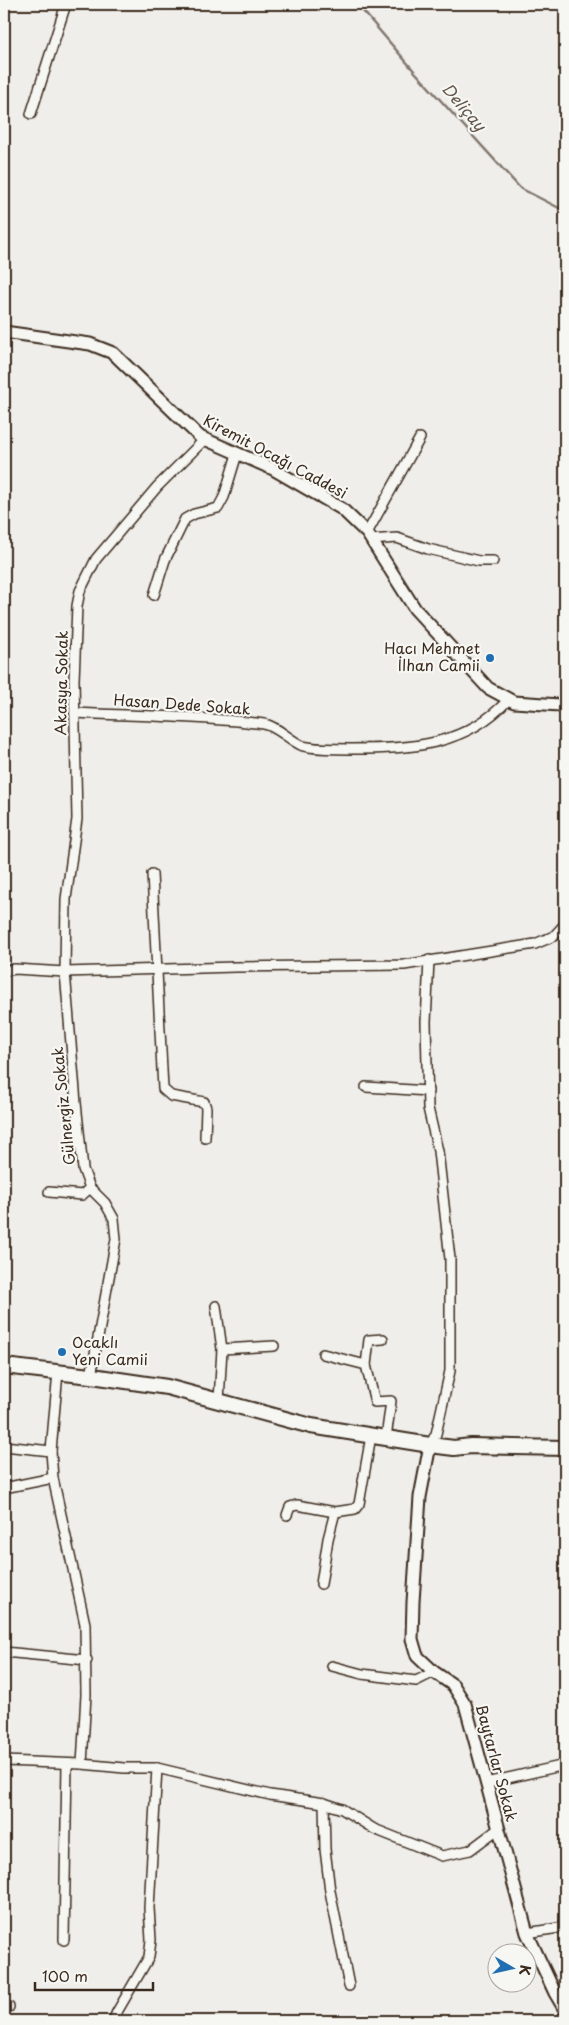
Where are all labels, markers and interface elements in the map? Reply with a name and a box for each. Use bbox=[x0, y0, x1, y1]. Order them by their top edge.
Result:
water label: Deliçay bbox=[437, 77, 494, 137]
street label: Kiremit Ocağı Caddesi bbox=[200, 408, 352, 503]
street label: Akasya Sokak bbox=[48, 630, 73, 736]
place label: Hacı Mehmet İlhan Camii bbox=[384, 636, 480, 676]
marker: Hacı Mehmet İlhan Camii bbox=[484, 652, 496, 664]
street label: Hasan Dede Sokak bbox=[113, 687, 252, 720]
street label: Gülnergiz Sokak bbox=[45, 1046, 80, 1166]
place label: Ocaklı Yeni Camii bbox=[72, 1330, 148, 1370]
marker: Ocaklı Yeni Camii bbox=[56, 1346, 68, 1358]
street label: Baytarlar Sokak bbox=[471, 1701, 524, 1824]
north arrow bbox=[486, 1942, 536, 1992]
scale bar bbox=[35, 1960, 152, 1992]
text: K bbox=[514, 1963, 537, 1977]
text: 100 m bbox=[42, 1964, 88, 1987]

